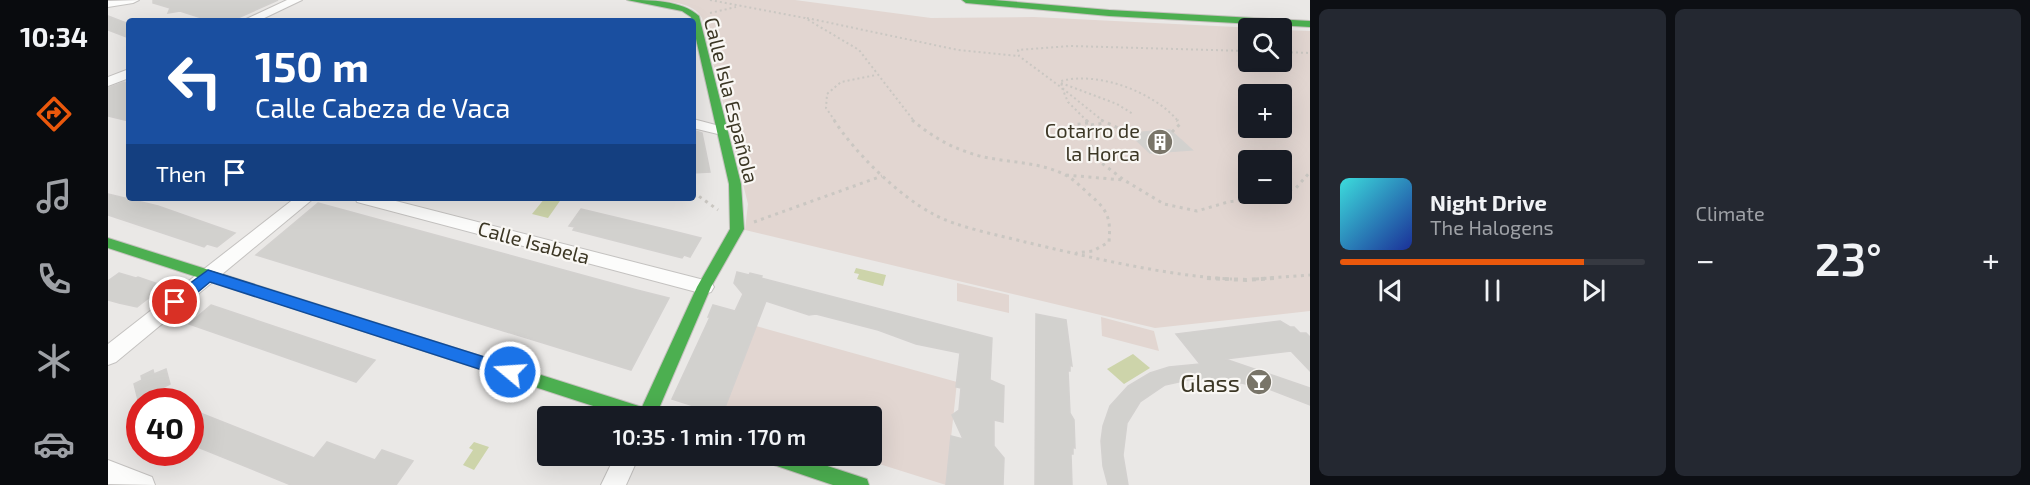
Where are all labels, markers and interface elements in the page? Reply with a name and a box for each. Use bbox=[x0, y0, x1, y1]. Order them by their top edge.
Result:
street label: Calle Isla Española bbox=[700, 15, 764, 185]
map controls bbox=[1238, 18, 1292, 204]
button: search bbox=[1238, 18, 1292, 72]
text: 10:34 bbox=[20, 20, 88, 52]
text: 150 m bbox=[255, 40, 369, 90]
icon: left bbox=[156, 42, 234, 120]
button: + bbox=[1238, 84, 1292, 138]
text: Calle Cabeza de Vaca bbox=[255, 91, 510, 123]
icon: directions bbox=[33, 93, 75, 135]
place label: Cotarro de la Horca bbox=[1045, 118, 1140, 165]
building icon: Cotarro de la Horca bbox=[1145, 127, 1175, 157]
button: − bbox=[1238, 150, 1292, 204]
icon: arrive bbox=[218, 156, 251, 189]
text: Then bbox=[156, 160, 206, 186]
icon: music bbox=[33, 175, 75, 217]
text: Night Drive bbox=[1430, 189, 1547, 215]
text: Climate bbox=[1696, 201, 1765, 225]
text: The Halogens bbox=[1430, 215, 1554, 239]
street label: Calle Isabela bbox=[475, 216, 593, 268]
text: 23° bbox=[1815, 231, 1882, 285]
text: − bbox=[1696, 239, 1715, 279]
text: + bbox=[1982, 239, 2000, 279]
icon: phone bbox=[33, 258, 75, 300]
icon: previous bbox=[1374, 274, 1407, 307]
icon: pause bbox=[1476, 274, 1509, 307]
icon: next bbox=[1577, 274, 1610, 307]
pin bbox=[149, 276, 200, 327]
icon: arrive bbox=[158, 285, 191, 318]
icon: climate bbox=[33, 340, 75, 382]
position arrow bbox=[478, 340, 542, 404]
bar icon: Glass bbox=[1244, 367, 1274, 397]
place label: Glass bbox=[1180, 368, 1240, 397]
speed limit sign: 40 bbox=[126, 388, 204, 466]
icon: car bbox=[33, 423, 75, 465]
text: 10:35 · 1 min · 170 m bbox=[613, 423, 806, 449]

